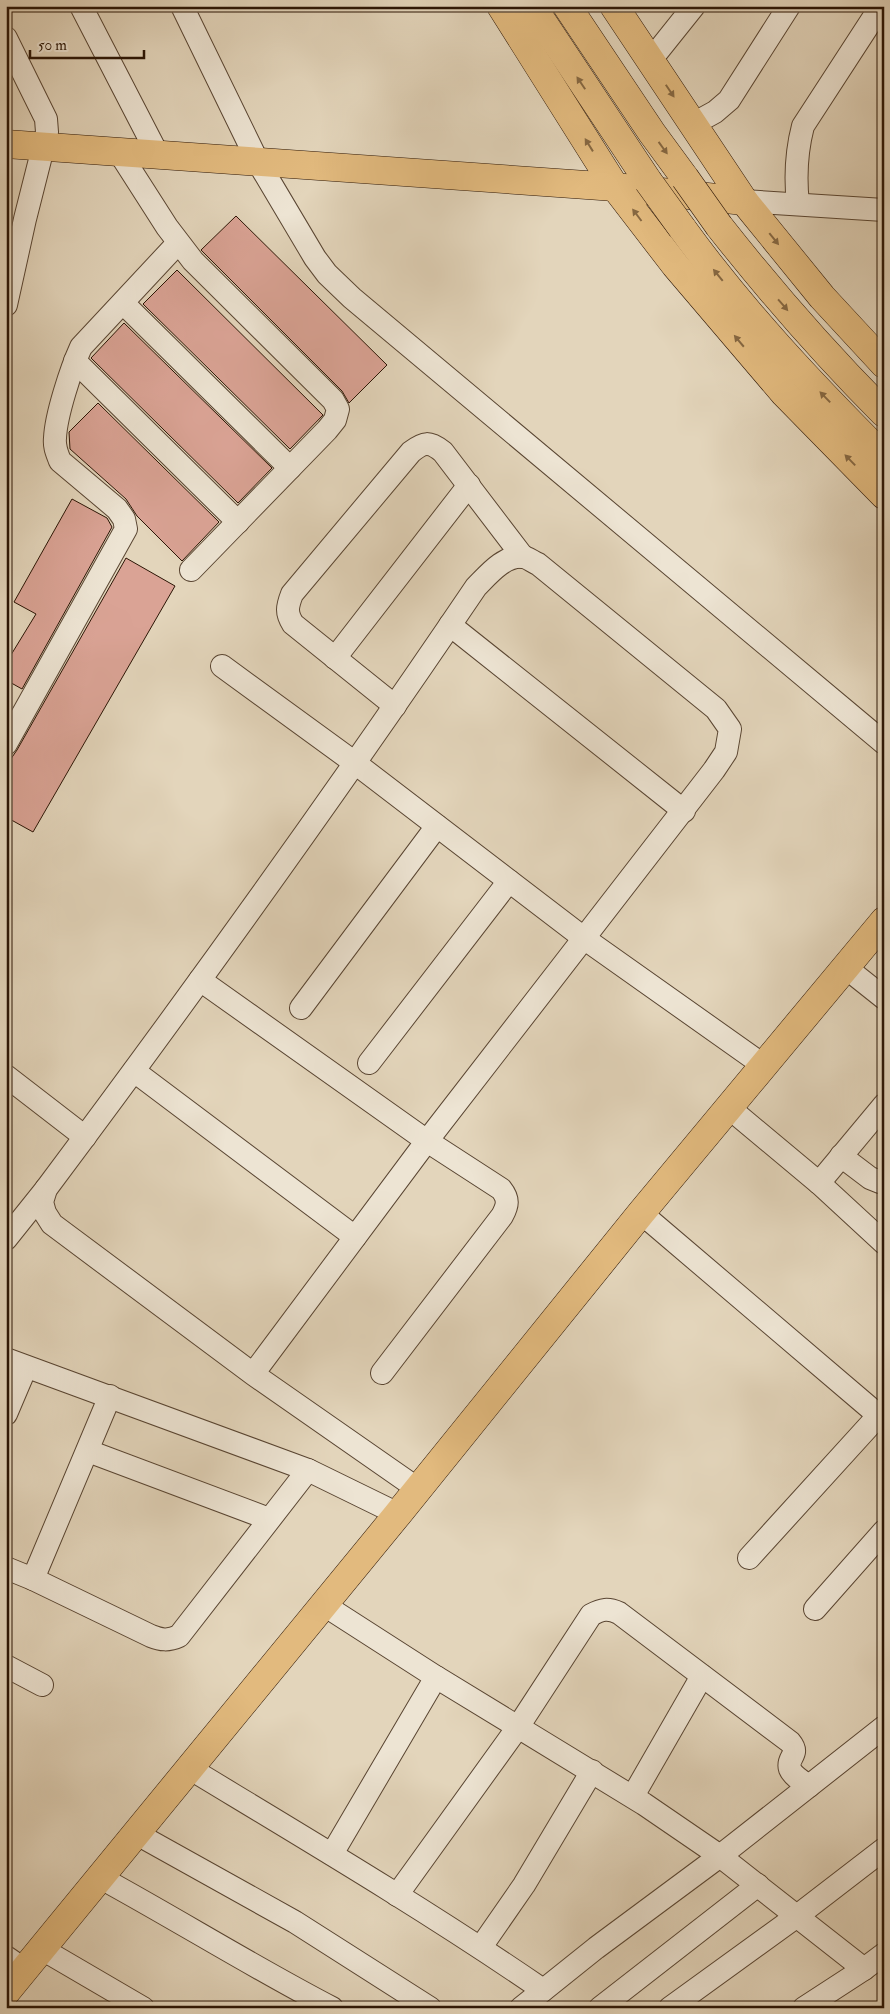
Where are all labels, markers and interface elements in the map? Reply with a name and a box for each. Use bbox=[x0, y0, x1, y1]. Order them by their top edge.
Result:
scale bar bbox=[30, 28, 144, 60]
text: 50 m bbox=[38, 36, 67, 55]
one-way arrow bbox=[576, 76, 586, 90]
one-way arrow bbox=[665, 84, 675, 97]
one-way arrow bbox=[585, 139, 594, 152]
one-way arrow bbox=[658, 141, 668, 155]
one-way arrow bbox=[632, 208, 642, 222]
one-way arrow bbox=[768, 232, 779, 245]
one-way arrow bbox=[712, 269, 723, 282]
one-way arrow bbox=[777, 298, 789, 310]
one-way arrow bbox=[734, 334, 745, 347]
one-way arrow bbox=[819, 391, 831, 403]
one-way arrow bbox=[844, 454, 856, 466]

